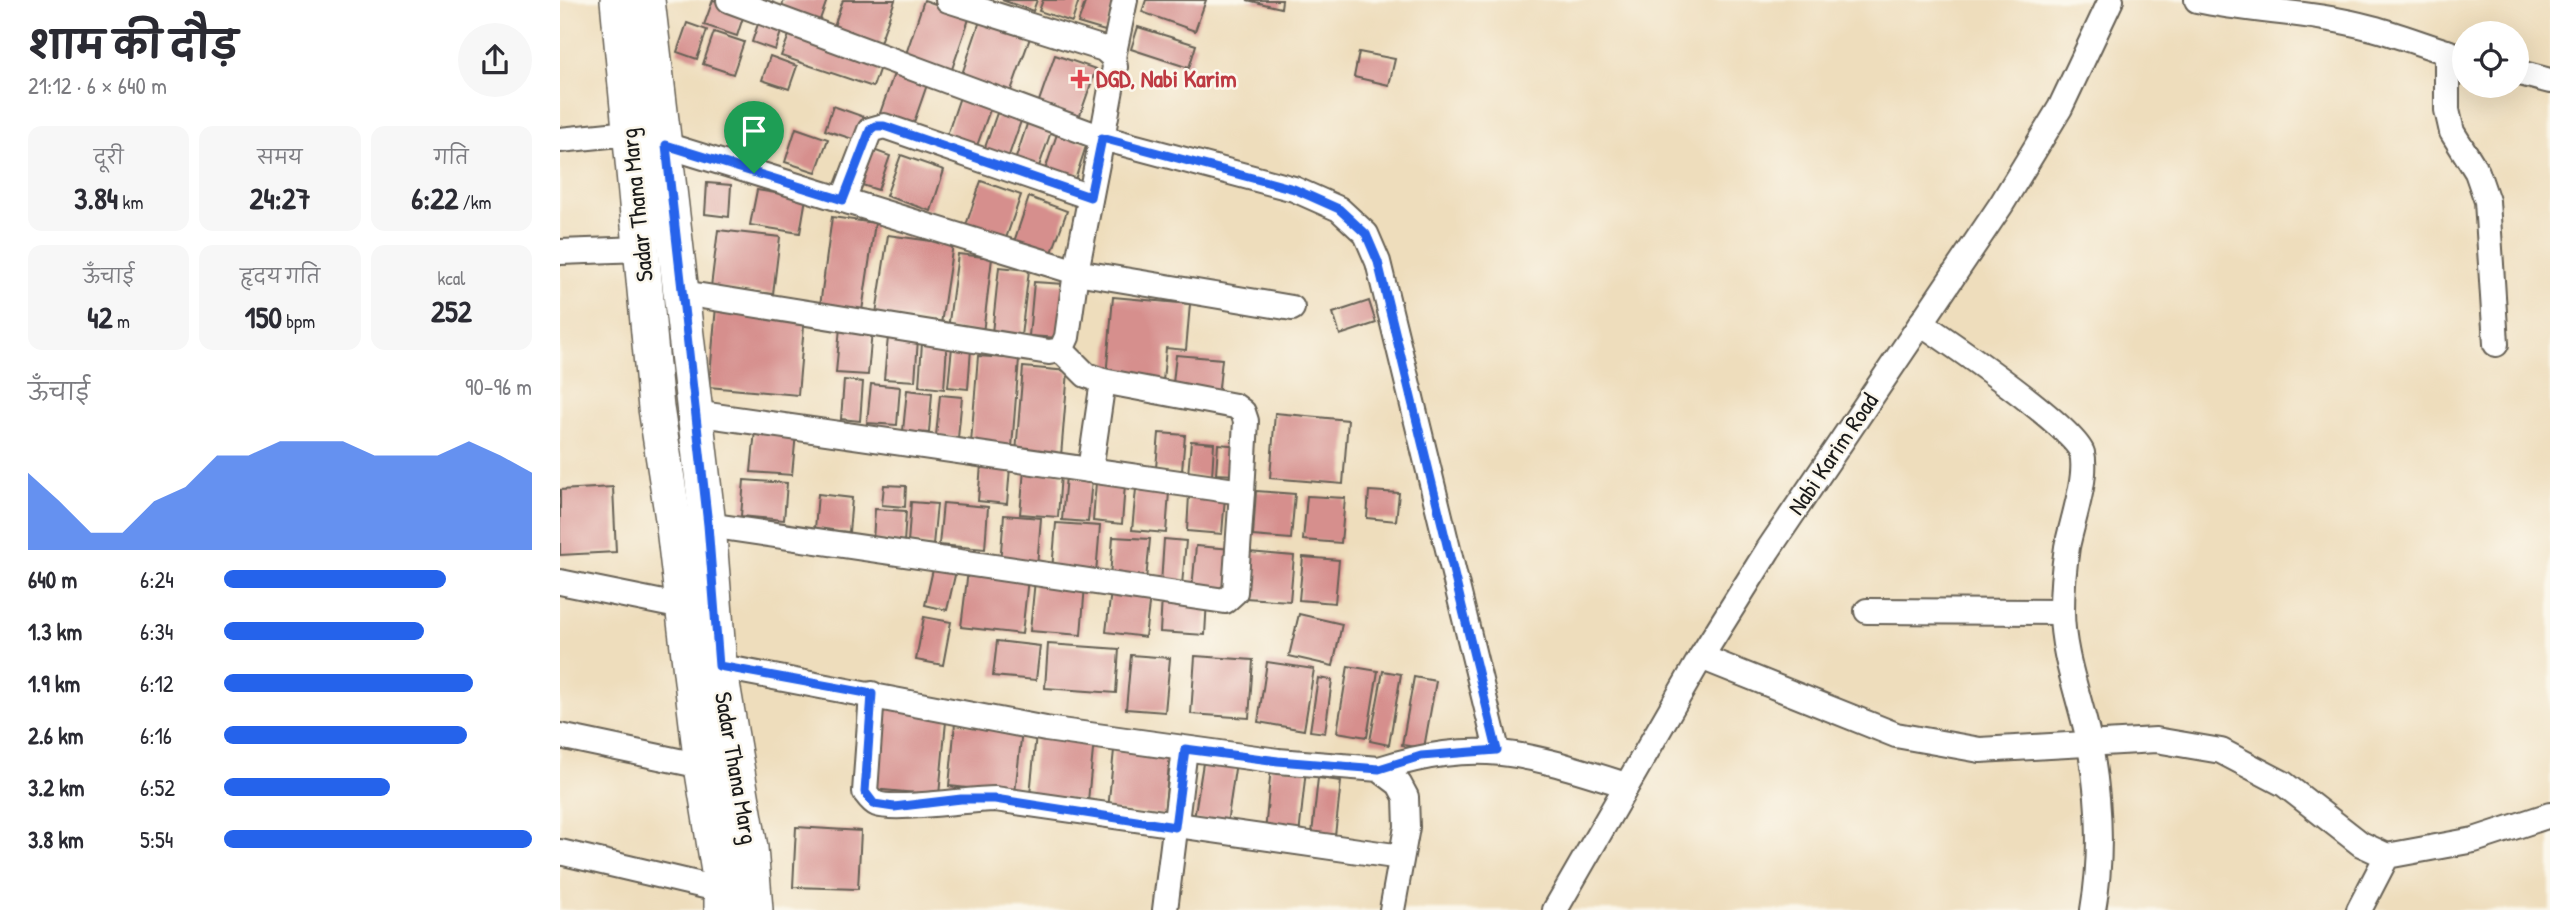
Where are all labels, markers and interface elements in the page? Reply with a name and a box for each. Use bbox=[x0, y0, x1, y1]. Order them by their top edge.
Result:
text: शाम की दौड़ bbox=[28, 18, 238, 70]
map controls bbox=[2452, 21, 2529, 98]
button: locate bbox=[2452, 21, 2529, 98]
button: share bbox=[458, 23, 532, 97]
place label: DGD, Nabi Karim bbox=[1096, 62, 1237, 94]
marker: DGD, Nabi Karim bbox=[1070, 69, 1090, 89]
text: 21:12 · 6 × 640 m bbox=[28, 70, 167, 101]
pin bbox=[724, 101, 784, 173]
icon: arrive bbox=[735, 112, 773, 150]
street label: Sadar Thana Marg bbox=[612, 127, 660, 283]
text: दूरी bbox=[94, 144, 124, 170]
text: समय bbox=[257, 144, 303, 170]
text: गति bbox=[434, 144, 469, 170]
text: 3.84 bbox=[74, 178, 118, 218]
text: 24:27 bbox=[249, 178, 311, 218]
text: 6:22 bbox=[411, 178, 458, 218]
text: km bbox=[118, 189, 143, 215]
text: /km bbox=[458, 189, 491, 215]
text: ऊँचाई bbox=[83, 263, 134, 289]
text: हृदय गति bbox=[240, 263, 320, 289]
text: kcal bbox=[437, 265, 465, 291]
text: 252 bbox=[431, 291, 472, 331]
text: 42 bbox=[87, 297, 113, 337]
text: 150 bbox=[245, 297, 282, 337]
text: m bbox=[113, 308, 130, 334]
text: bpm bbox=[282, 308, 315, 334]
text: 90–96 m bbox=[465, 371, 532, 402]
text: ऊँचाई bbox=[28, 376, 90, 407]
street label: Nabi Karim Road bbox=[1780, 386, 1885, 521]
text: 640 m bbox=[28, 564, 77, 595]
text: 6:24 bbox=[140, 564, 174, 595]
text: 1.3 km bbox=[28, 616, 82, 647]
text: 6:34 bbox=[140, 616, 173, 647]
text: 1.9 km bbox=[28, 668, 80, 699]
text: 6:12 bbox=[140, 668, 174, 699]
street label: Sadar Thana Marg bbox=[708, 689, 766, 846]
text: 2.6 km bbox=[28, 720, 83, 751]
text: 6:16 bbox=[140, 720, 172, 751]
text: 3.2 km bbox=[28, 772, 84, 803]
text: 6:52 bbox=[140, 772, 175, 803]
text: 3.8 km bbox=[28, 824, 84, 855]
text: 5:54 bbox=[140, 824, 173, 855]

